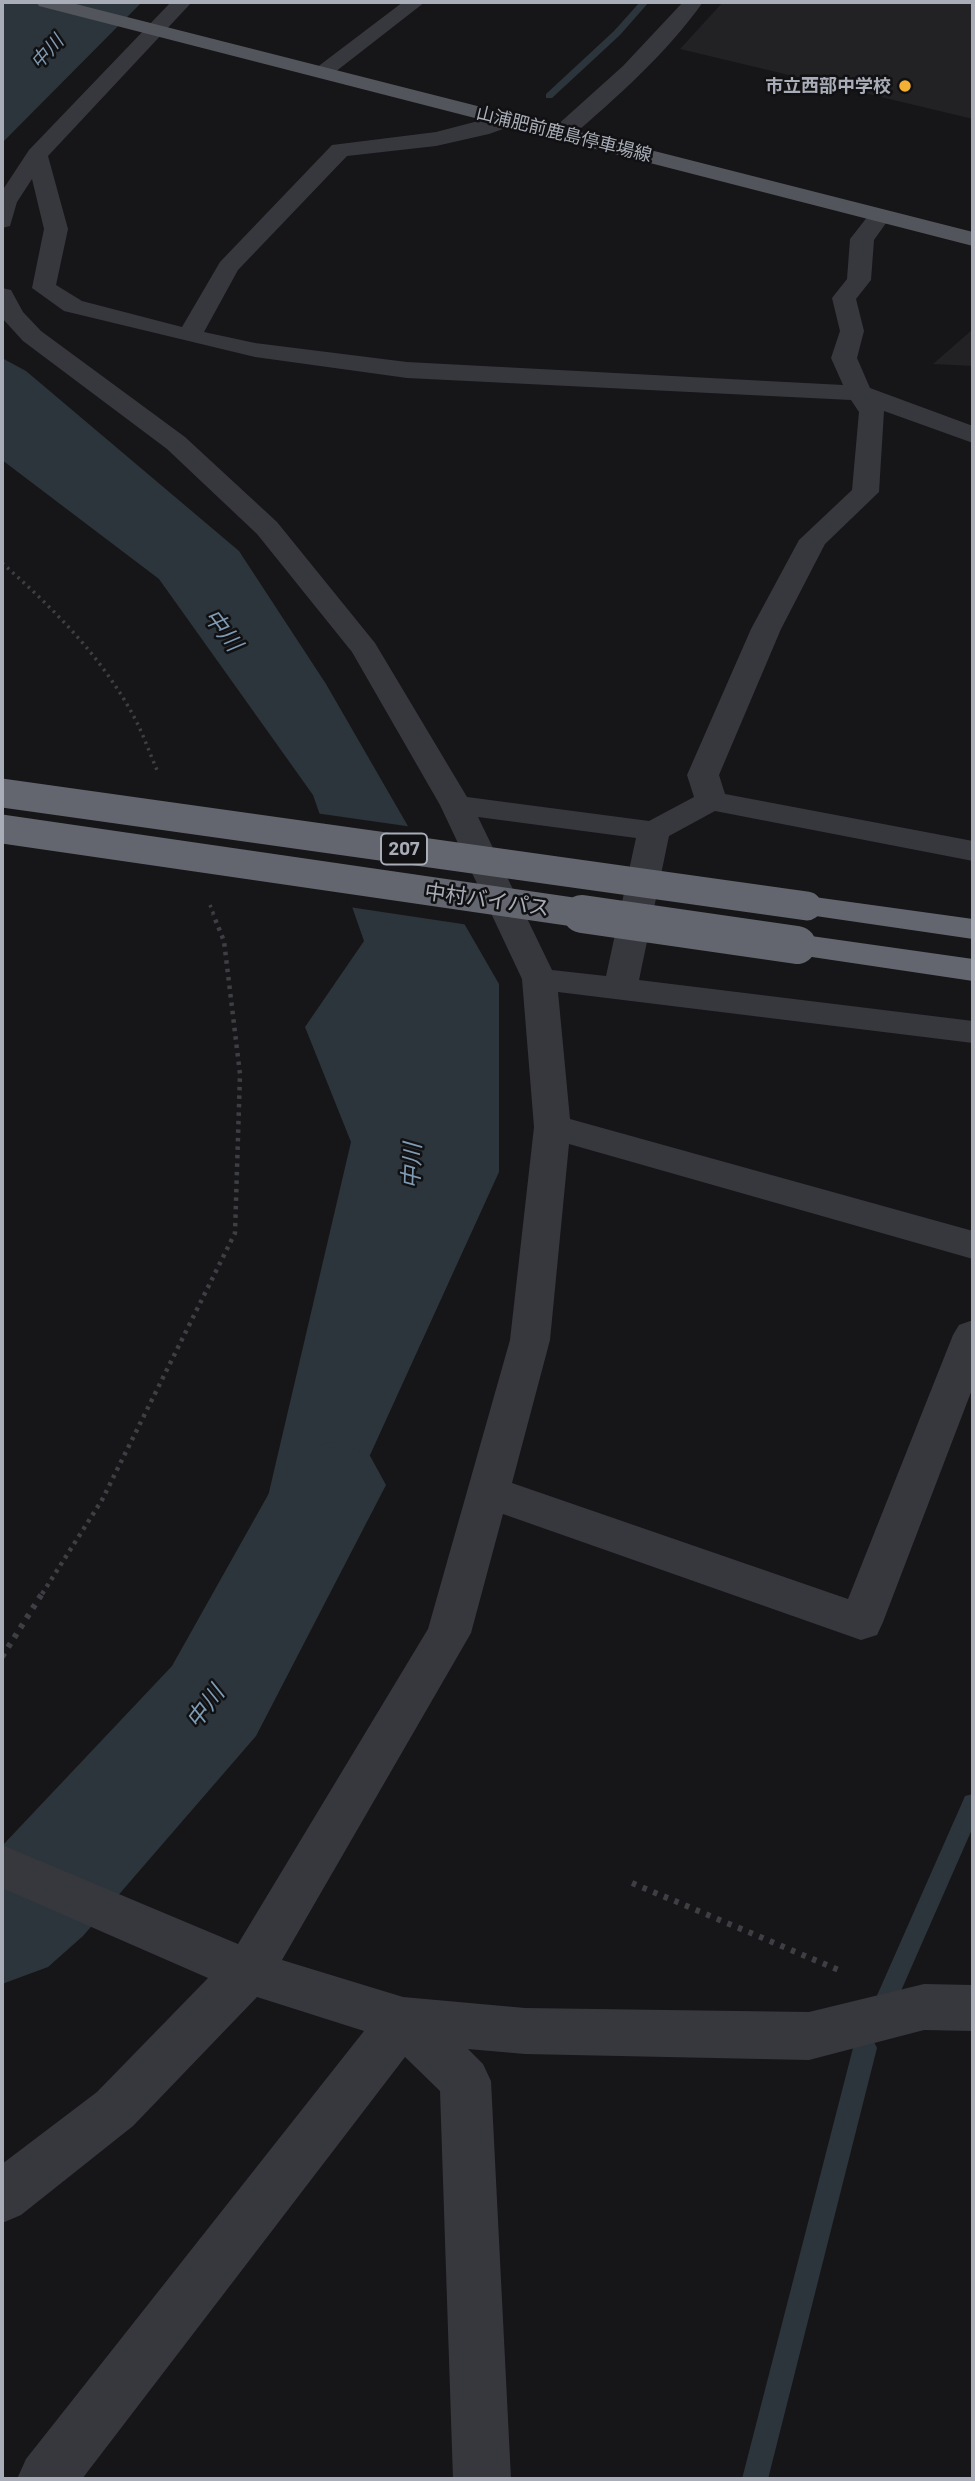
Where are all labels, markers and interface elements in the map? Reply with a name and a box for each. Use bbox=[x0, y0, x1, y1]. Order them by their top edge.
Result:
water label: 中川 bbox=[26, 30, 68, 74]
place label: 市立西部中学校 bbox=[765, 75, 891, 97]
marker: 市立西部中学校 bbox=[897, 78, 913, 94]
street label: 山浦肥前鹿島停車場線 bbox=[474, 102, 654, 166]
water label: 中川 bbox=[198, 603, 248, 657]
road number: 207 bbox=[381, 834, 427, 864]
street label: 中村バイパス bbox=[423, 879, 551, 921]
water label: 中川 bbox=[397, 1143, 427, 1189]
water label: 中川 bbox=[180, 1680, 230, 1734]

